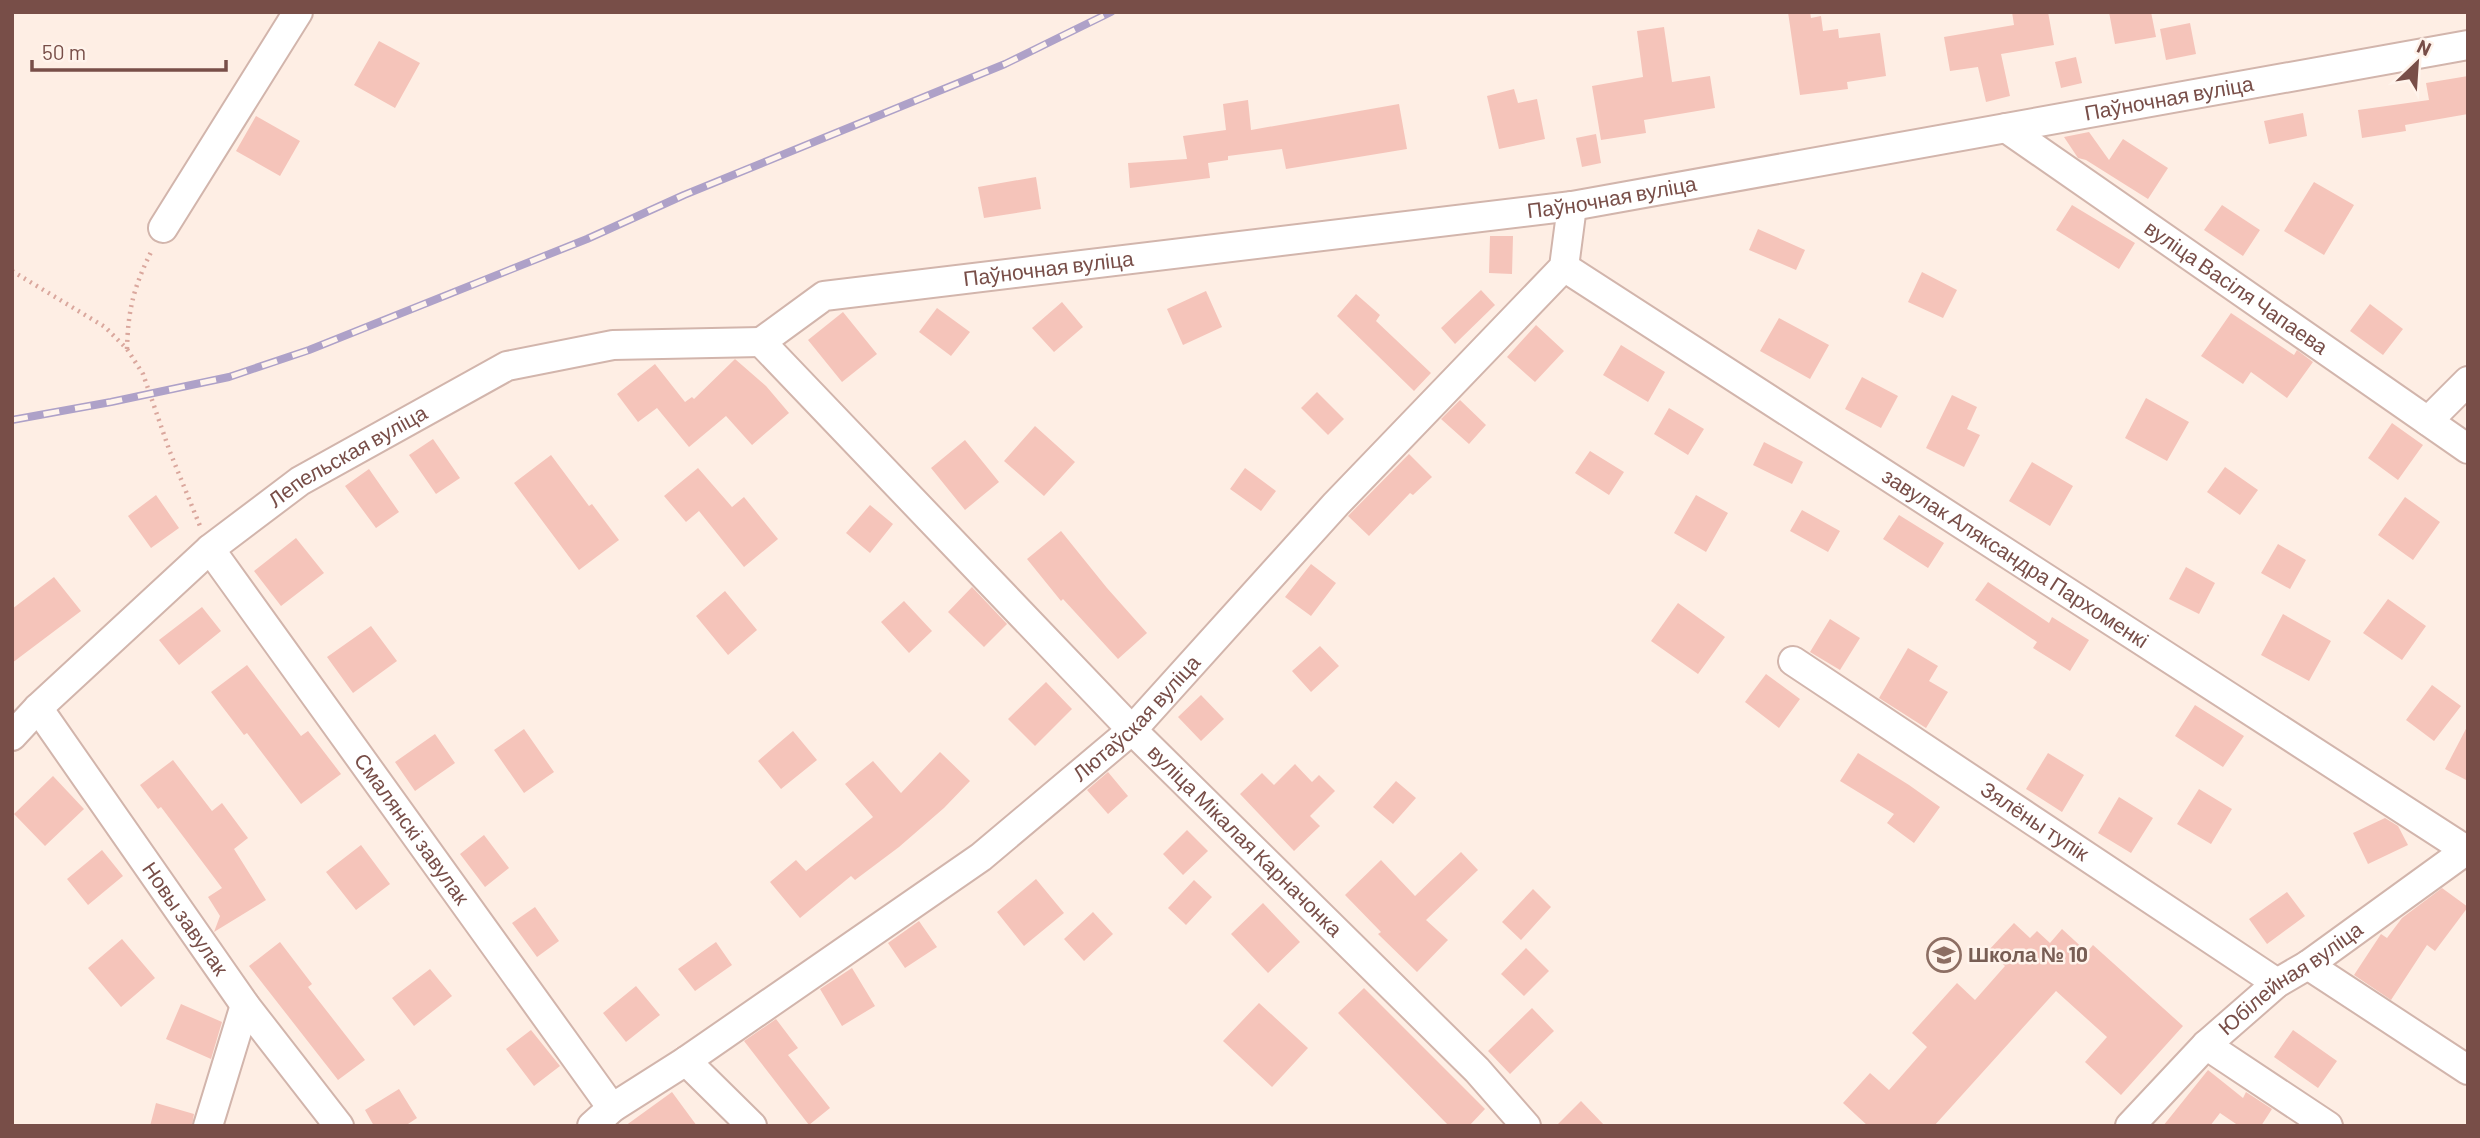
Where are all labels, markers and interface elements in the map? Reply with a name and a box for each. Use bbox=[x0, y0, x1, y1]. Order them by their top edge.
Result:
scale bar bbox=[32, 28, 226, 72]
north arrow bbox=[2382, 28, 2452, 98]
text: N bbox=[2414, 34, 2435, 60]
text: 50 m bbox=[42, 39, 86, 64]
street label: Паўночная вуліца bbox=[2082, 70, 2256, 125]
street label: Паўночная вуліца bbox=[1526, 170, 1699, 222]
street label: вуліца Васіля Чапаева bbox=[2140, 214, 2333, 359]
street label: Паўночная вуліца bbox=[962, 245, 1135, 290]
street label: Лепельская вуліца bbox=[263, 399, 431, 512]
street label: завулак Аляксандра Пархоменкі bbox=[1878, 462, 2154, 652]
street label: Лютаўская вуліца bbox=[1067, 649, 1205, 786]
street label: вуліца Мікалая Карначонка bbox=[1143, 739, 1348, 941]
street label: Смалянскі завулак bbox=[350, 748, 476, 909]
street label: Зялёны тупік bbox=[1977, 775, 2095, 866]
street label: Новы завулак bbox=[138, 856, 235, 980]
street label: Юбілейная вуліца bbox=[2213, 915, 2367, 1039]
school or university icon: Школа № 10 bbox=[1925, 936, 1963, 974]
place label: Школа № 10 bbox=[1968, 941, 2088, 966]

